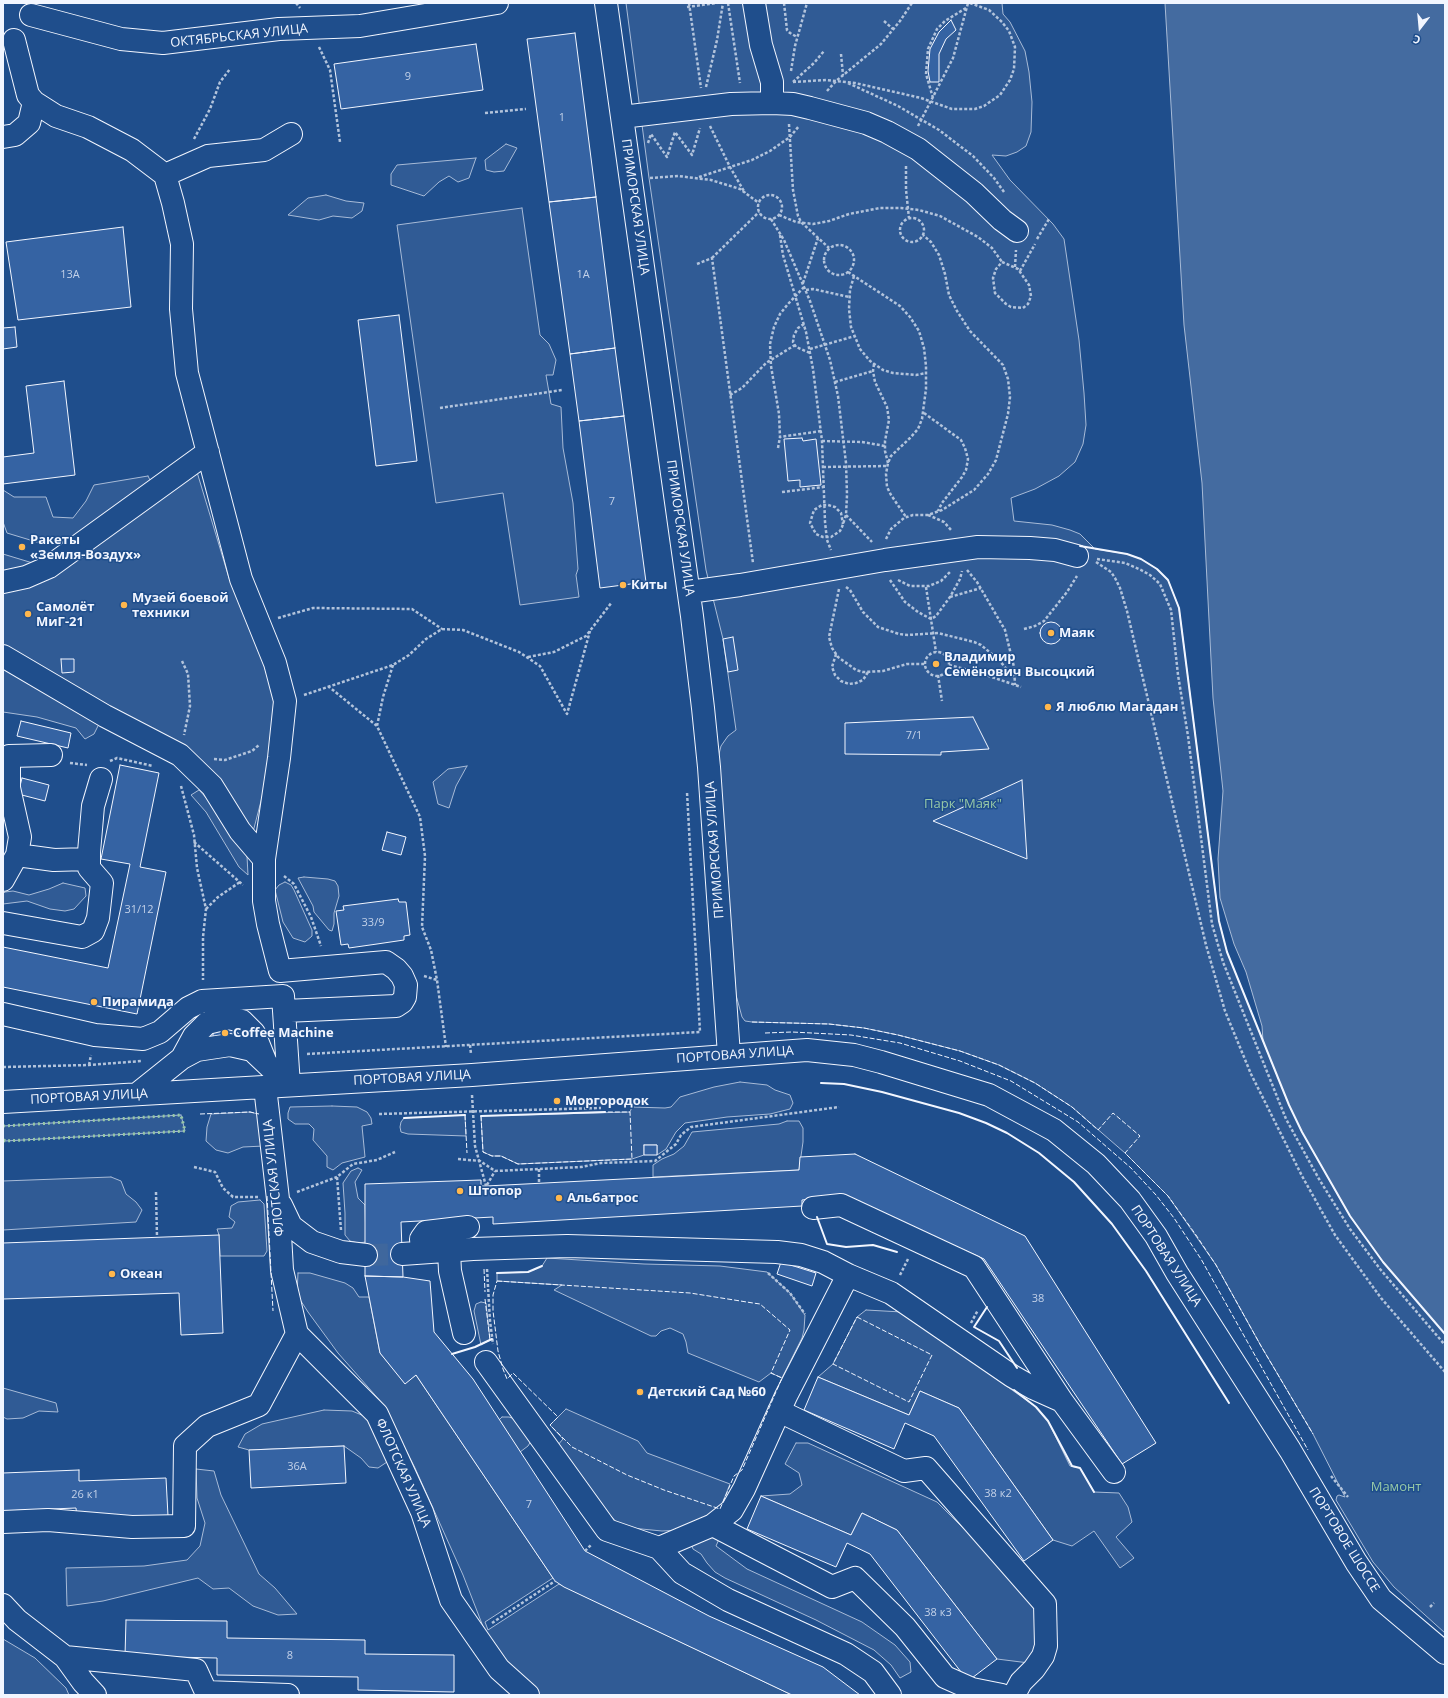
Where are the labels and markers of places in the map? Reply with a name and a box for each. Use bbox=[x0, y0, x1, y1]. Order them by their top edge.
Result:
place label: Ракеты «Земля-Воздух» bbox=[30, 532, 141, 563]
marker: Ракеты «Земля-Воздух» bbox=[17, 542, 27, 552]
place label: Киты bbox=[631, 577, 667, 593]
marker: Киты bbox=[618, 580, 628, 590]
place label: Музей боевой техники bbox=[132, 590, 229, 621]
place label: Самолёт МиГ-21 bbox=[36, 599, 94, 630]
marker: Музей боевой техники bbox=[119, 600, 129, 610]
marker: Самолёт МиГ-21 bbox=[23, 609, 33, 619]
place label: Маяк bbox=[1059, 625, 1095, 641]
marker: Маяк bbox=[1046, 628, 1056, 638]
place label: Владимир Семёнович Высоцкий bbox=[944, 649, 1095, 680]
marker: Владимир Семёнович Высоцкий bbox=[931, 659, 941, 669]
place label: Я люблю Магадан bbox=[1056, 699, 1178, 715]
marker: Я люблю Магадан bbox=[1043, 702, 1053, 712]
place label: Пирамида bbox=[102, 994, 174, 1010]
marker: Пирамида bbox=[89, 997, 99, 1007]
place label: Coffee Machine bbox=[233, 1025, 334, 1041]
marker: Coffee Machine bbox=[220, 1028, 230, 1038]
place label: Моргородок bbox=[565, 1093, 649, 1109]
marker: Моргородок bbox=[552, 1096, 562, 1106]
place label: Штопор bbox=[468, 1183, 522, 1199]
marker: Штопор bbox=[455, 1186, 465, 1196]
place label: Альбатрос bbox=[567, 1190, 638, 1206]
marker: Альбатрос bbox=[554, 1193, 564, 1203]
place label: Океан bbox=[120, 1266, 163, 1282]
marker: Океан bbox=[107, 1269, 117, 1279]
place label: Детский Сад №60 bbox=[648, 1384, 766, 1400]
marker: Детский Сад №60 bbox=[635, 1387, 645, 1397]

